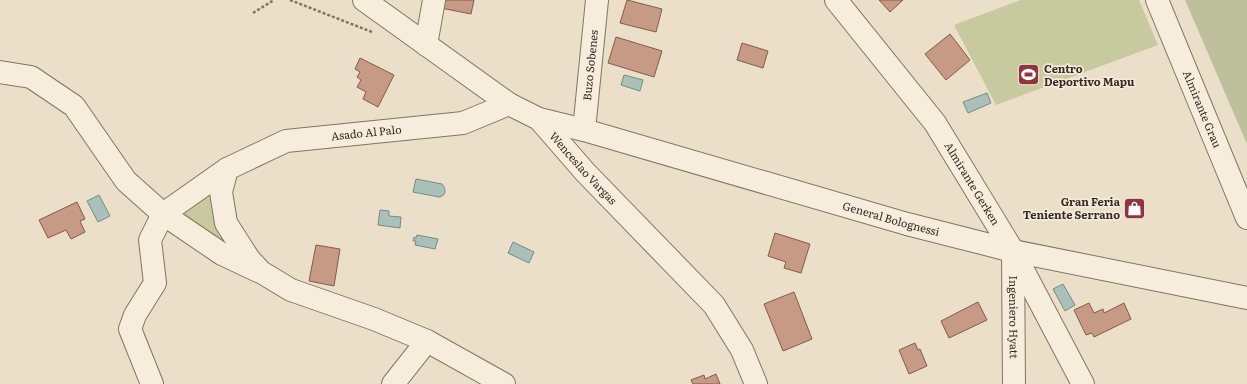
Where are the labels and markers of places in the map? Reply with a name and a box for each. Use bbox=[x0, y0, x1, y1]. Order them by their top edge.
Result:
place label: Centro Deportivo Mapu bbox=[1044, 60, 1135, 89]
sports icon: Centro Deportivo Mapu bbox=[1016, 62, 1042, 88]
place label: Gran Feria Teniente Serrano bbox=[1023, 193, 1121, 222]
shop icon: Gran Feria Teniente Serrano bbox=[1122, 195, 1148, 221]

